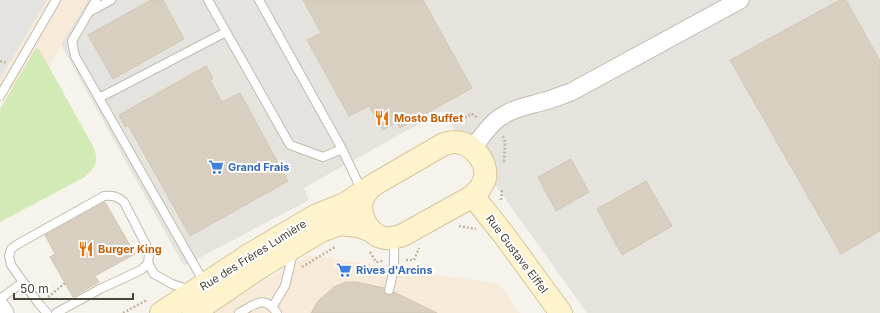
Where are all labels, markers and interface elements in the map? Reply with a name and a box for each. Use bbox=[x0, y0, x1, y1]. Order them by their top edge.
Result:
restaurant icon: Mosto Buffet bbox=[373, 109, 391, 127]
place label: Mosto Buffet bbox=[394, 111, 463, 125]
supermarket icon: Grand Frais bbox=[207, 158, 225, 176]
place label: Grand Frais bbox=[228, 160, 289, 174]
street label: Rue Gustave Eiffel bbox=[483, 212, 551, 296]
street label: Rue des Frères Lumière bbox=[197, 217, 309, 293]
restaurant icon: Burger King bbox=[77, 240, 95, 258]
place label: Burger King bbox=[98, 242, 162, 256]
supermarket icon: Rives d'Arcins bbox=[335, 261, 353, 279]
place label: Rives d'Arcins bbox=[356, 263, 433, 277]
scale bar bbox=[14, 275, 133, 301]
text: 50 m bbox=[20, 281, 49, 296]

